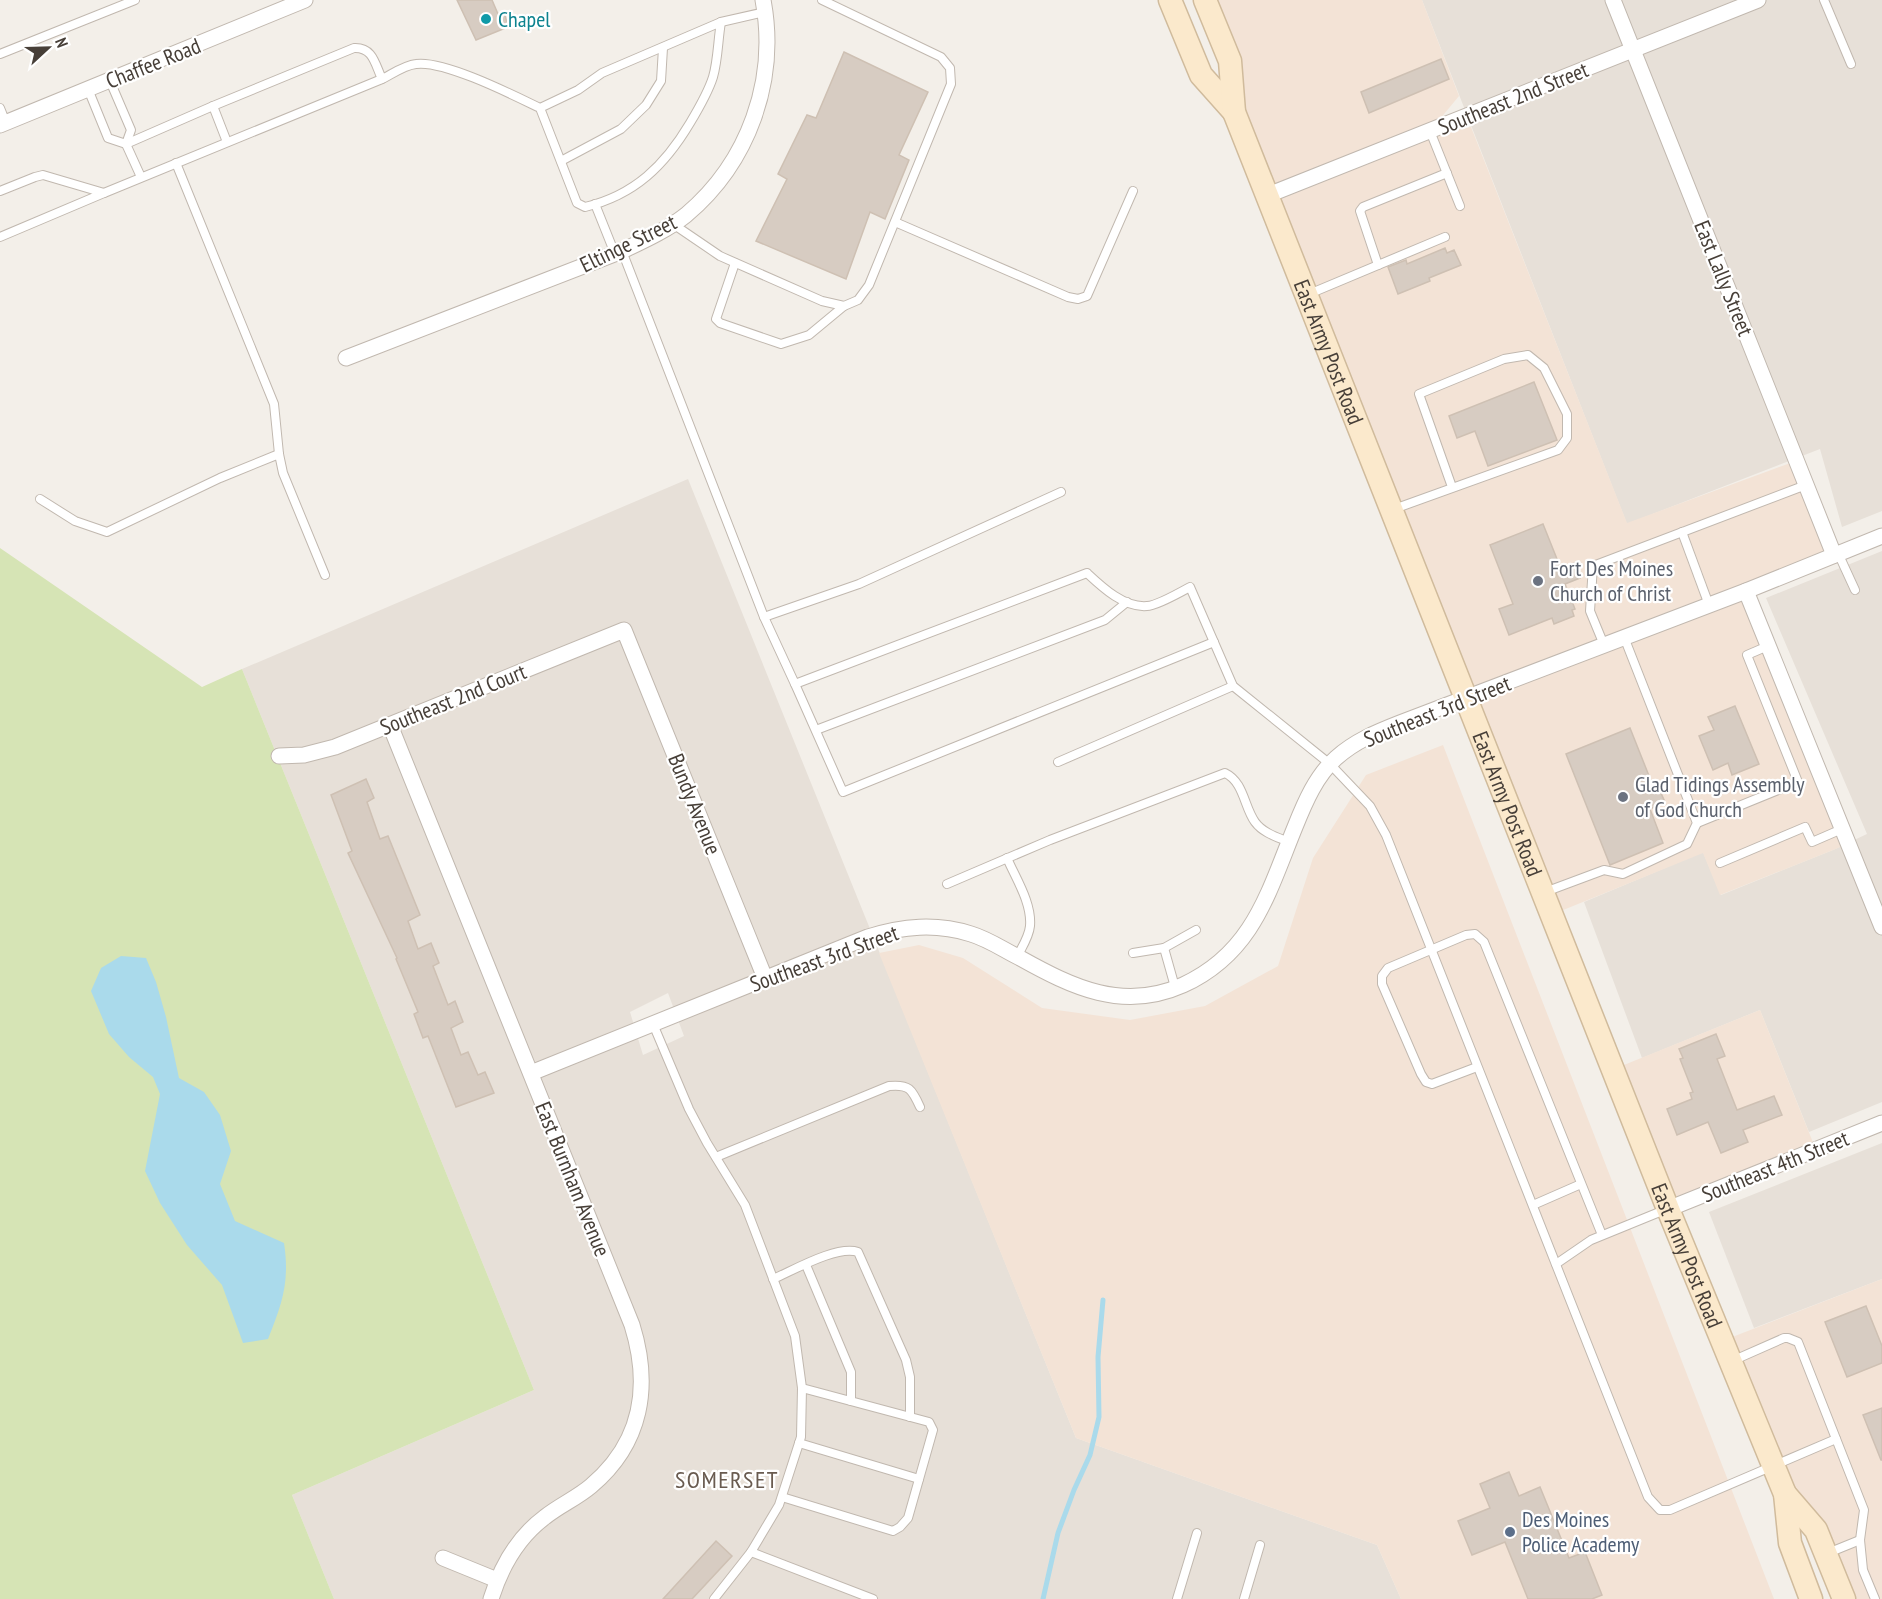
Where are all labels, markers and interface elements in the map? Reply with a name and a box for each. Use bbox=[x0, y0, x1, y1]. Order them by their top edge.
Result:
place label: Chapel bbox=[498, 5, 551, 33]
marker: Chapel bbox=[479, 12, 493, 26]
north arrow bbox=[18, 18, 78, 78]
street label: Chaffee Road bbox=[101, 31, 205, 95]
text: N bbox=[51, 35, 73, 50]
street label: Southeast 2nd Street bbox=[1434, 55, 1592, 141]
street label: Eltinge Street bbox=[575, 208, 681, 278]
street label: East Lally Street bbox=[1688, 216, 1760, 340]
street label: East Army Post Road bbox=[1288, 275, 1370, 428]
place label: Fort Des Moines Church of Christ bbox=[1550, 554, 1673, 607]
marker: Fort Des Moines Church of Christ bbox=[1531, 574, 1545, 588]
street label: Southeast 2nd Court bbox=[376, 657, 530, 741]
street label: Southeast 3rd Street bbox=[1359, 669, 1515, 753]
street label: East Army Post Road bbox=[1466, 727, 1549, 880]
street label: Bundy Avenue bbox=[662, 749, 728, 859]
place label: Glad Tidings Assembly of God Church bbox=[1635, 770, 1805, 823]
marker: Glad Tidings Assembly of God Church bbox=[1616, 790, 1630, 804]
street label: Southeast 3rd Street bbox=[746, 918, 902, 998]
street label: East Burnham Avenue bbox=[529, 1097, 617, 1261]
street label: Southeast 4th Street bbox=[1697, 1124, 1853, 1208]
street label: East Army Post Road bbox=[1645, 1179, 1729, 1332]
district label: SOMERSET bbox=[675, 1464, 779, 1495]
place label: Des Moines Police Academy bbox=[1522, 1505, 1640, 1558]
marker: Des Moines Police Academy bbox=[1503, 1525, 1517, 1539]

